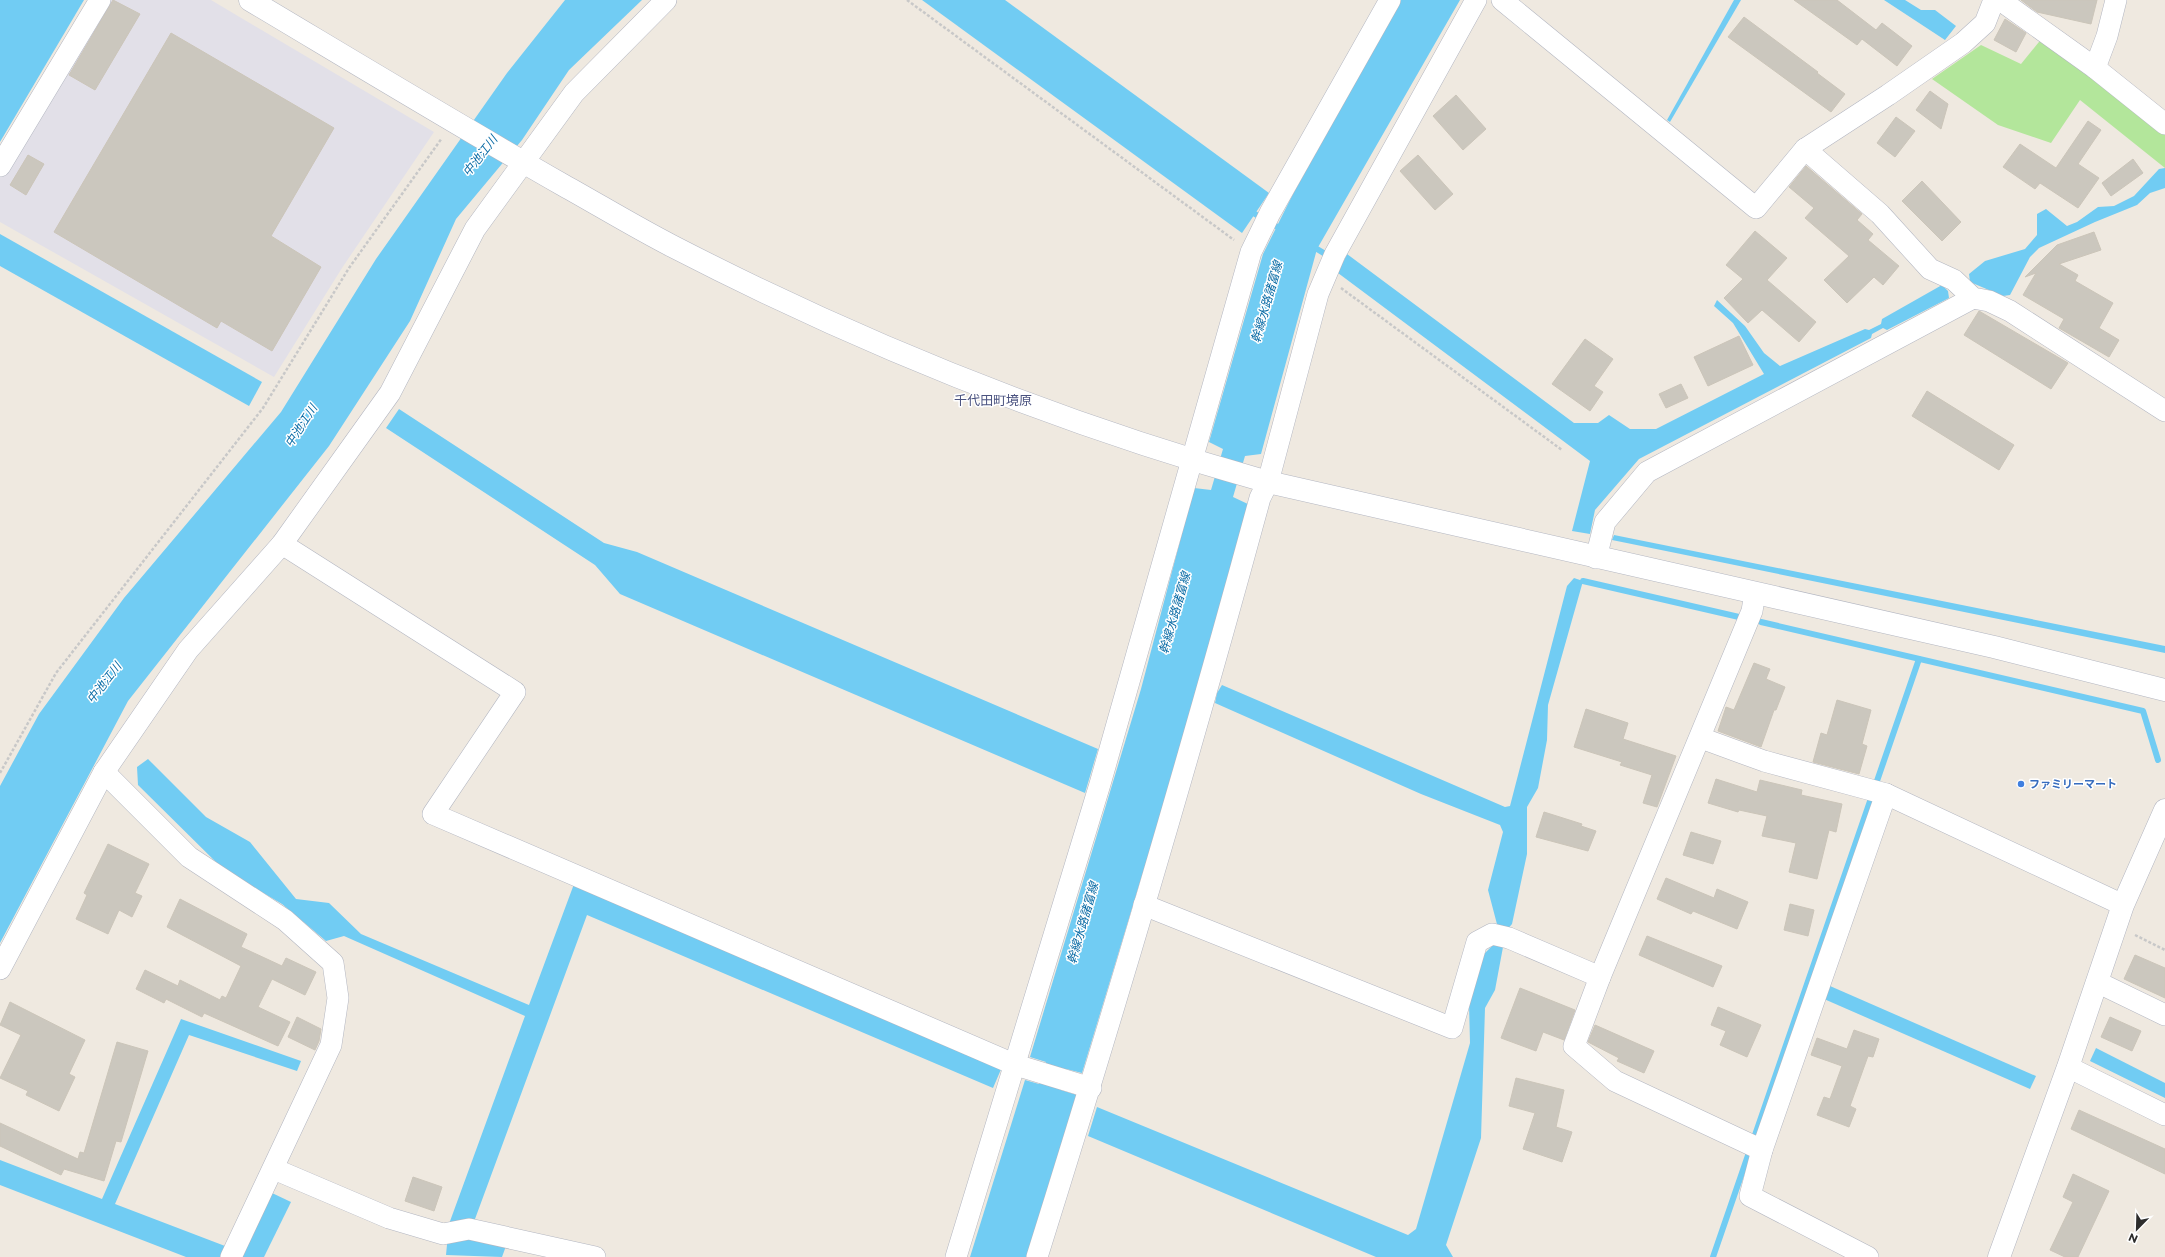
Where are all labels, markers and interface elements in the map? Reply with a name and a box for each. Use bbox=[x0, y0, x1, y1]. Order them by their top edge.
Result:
water label: 中池江川 bbox=[459, 131, 502, 179]
water label: 幹線水路諸富線 bbox=[1248, 258, 1286, 344]
district label: 千代田町境原 bbox=[954, 392, 1032, 408]
water label: 中池江川 bbox=[281, 400, 321, 450]
water label: 幹線水路諸富線 bbox=[1156, 569, 1194, 655]
water label: 中池江川 bbox=[83, 658, 126, 706]
place label: ファミリーマート bbox=[2029, 777, 2117, 791]
marker: ファミリーマート bbox=[2016, 779, 2026, 789]
water label: 幹線水路諸富線 bbox=[1064, 879, 1102, 965]
north arrow bbox=[2117, 1209, 2157, 1249]
text: N bbox=[2126, 1230, 2140, 1246]

